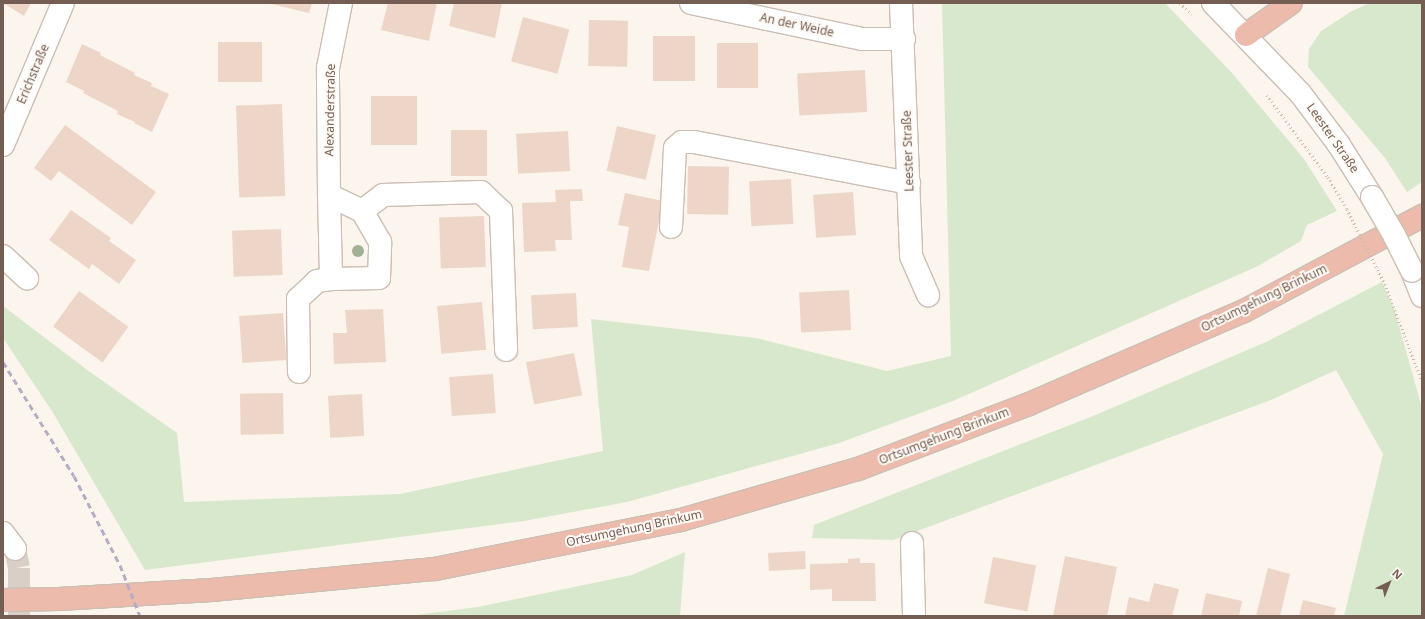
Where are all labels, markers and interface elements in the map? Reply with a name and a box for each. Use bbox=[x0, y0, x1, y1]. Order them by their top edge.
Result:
street label: An der Weide bbox=[759, 10, 835, 40]
street label: Erichstraße bbox=[14, 42, 52, 106]
street label: Alexanderstraße bbox=[322, 64, 338, 156]
street label: Leester Straße bbox=[1304, 101, 1362, 175]
street label: Leester Straße bbox=[899, 110, 917, 192]
street label: Ortsumgehung Brinkum bbox=[1199, 261, 1329, 335]
street label: Ortsumgehung Brinkum bbox=[877, 405, 1011, 467]
street label: Ortsumgehung Brinkum bbox=[565, 507, 703, 549]
north arrow bbox=[1369, 563, 1409, 603]
text: N bbox=[1389, 565, 1406, 582]

